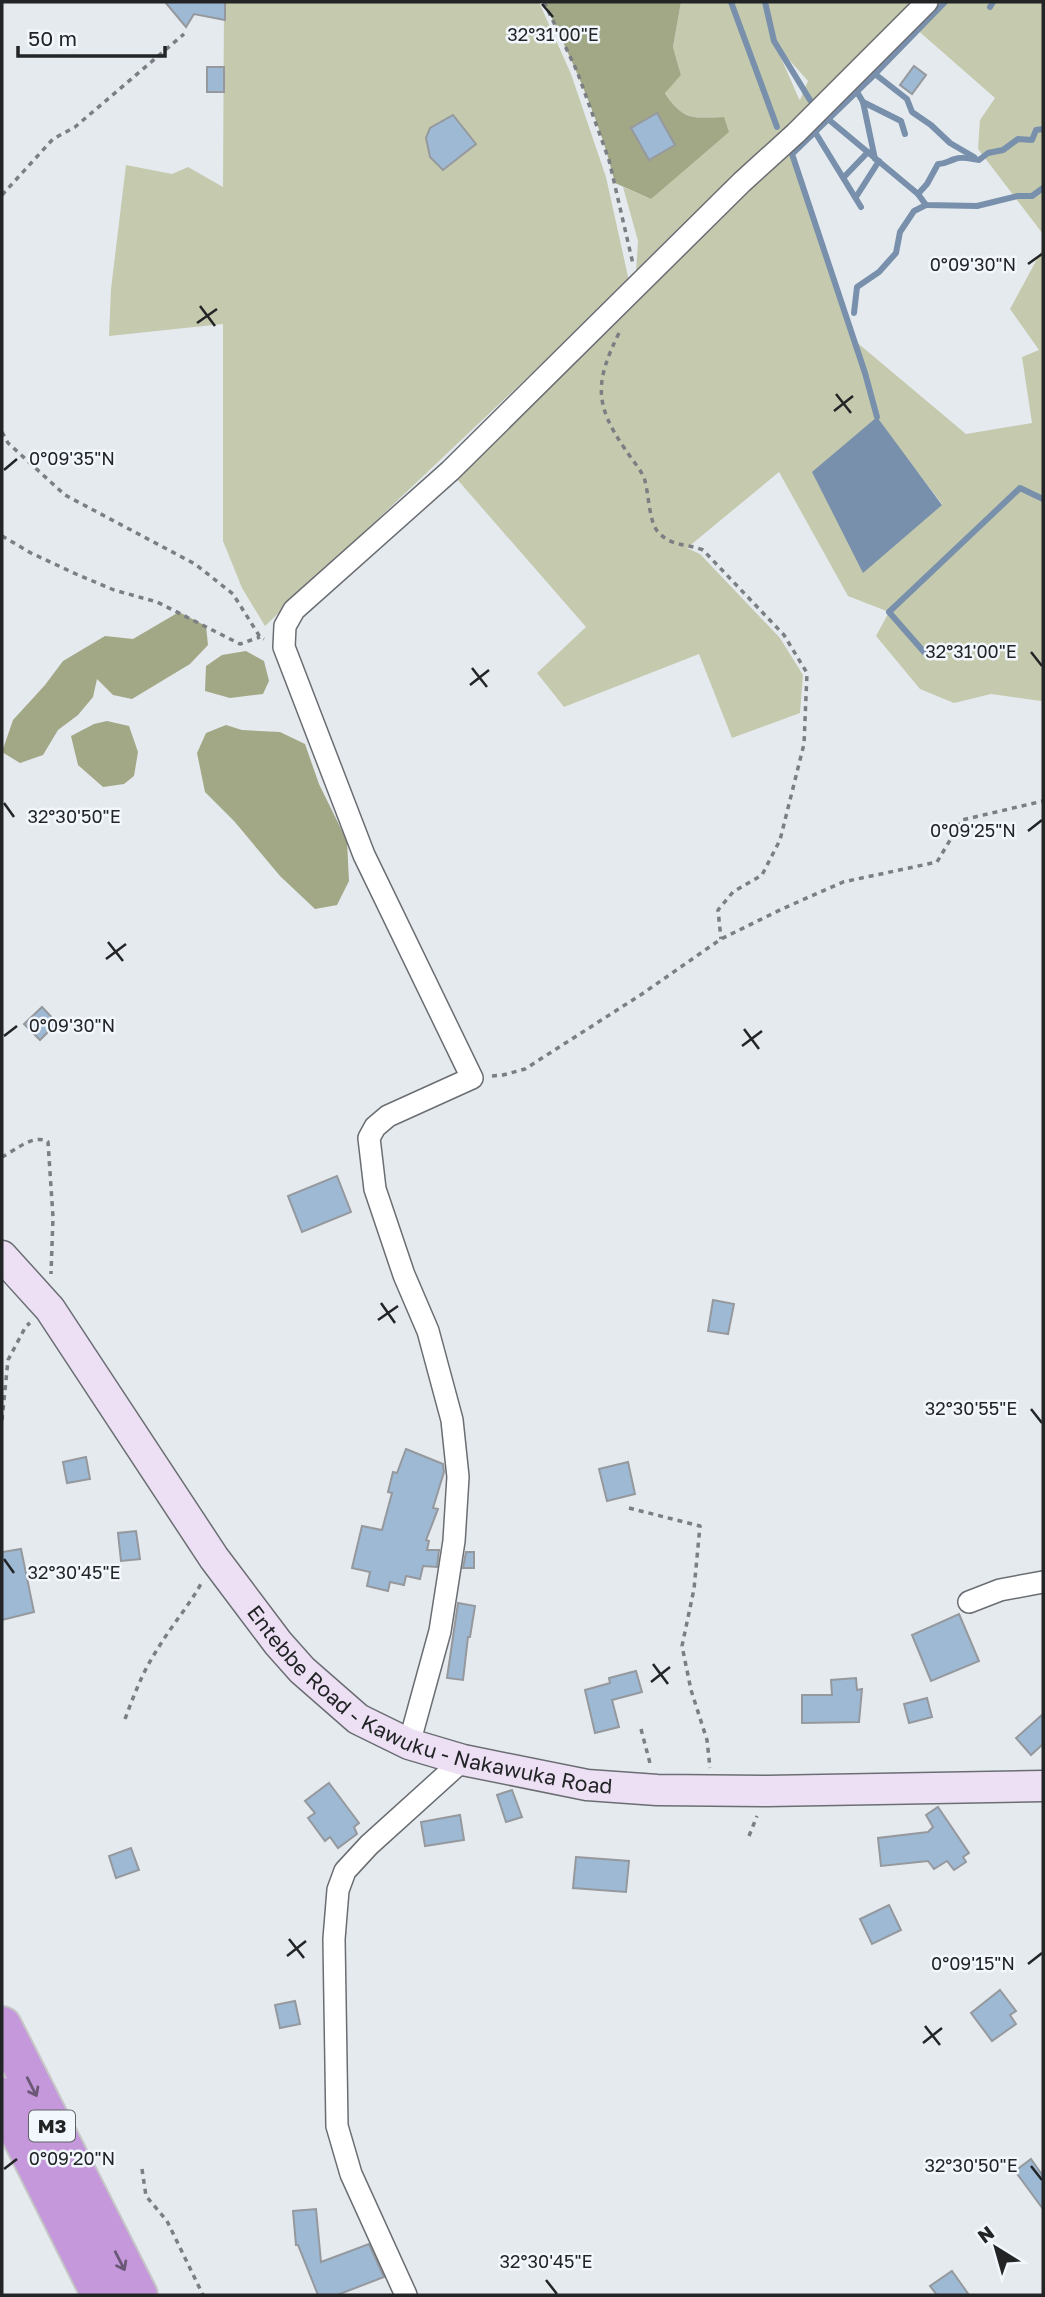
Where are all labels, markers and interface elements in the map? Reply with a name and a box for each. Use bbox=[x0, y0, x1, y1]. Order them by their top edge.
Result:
scale bar bbox=[18, 14, 164, 58]
text: 32°31'00"E bbox=[507, 23, 599, 45]
text: 50 m bbox=[28, 25, 77, 51]
text: 0°09'30"N bbox=[930, 253, 1016, 275]
text: 0°09'35"N bbox=[29, 447, 115, 469]
text: 32°31'00"E bbox=[925, 640, 1017, 662]
text: 32°30'50"E bbox=[27, 805, 121, 827]
text: 0°09'25"N bbox=[930, 819, 1016, 841]
text: 0°09'30"N bbox=[29, 1014, 115, 1036]
text: 32°30'55"E bbox=[925, 1397, 1017, 1419]
text: 32°30'45"E bbox=[27, 1561, 121, 1583]
street label: Entebbe Road - Kawuku - Nakawuka Road bbox=[242, 1600, 613, 1799]
text: 0°09'15"N bbox=[931, 1952, 1015, 1974]
one-way arrow bbox=[26, 2076, 40, 2097]
road number: M3 bbox=[29, 2110, 75, 2142]
text: 0°09'20"N bbox=[29, 2147, 115, 2169]
text: 32°30'50"E bbox=[924, 2154, 1018, 2176]
north arrow bbox=[961, 2213, 1031, 2283]
text: N bbox=[973, 2220, 998, 2248]
one-way arrow bbox=[113, 2250, 127, 2270]
text: 32°30'45"E bbox=[499, 2250, 593, 2272]

